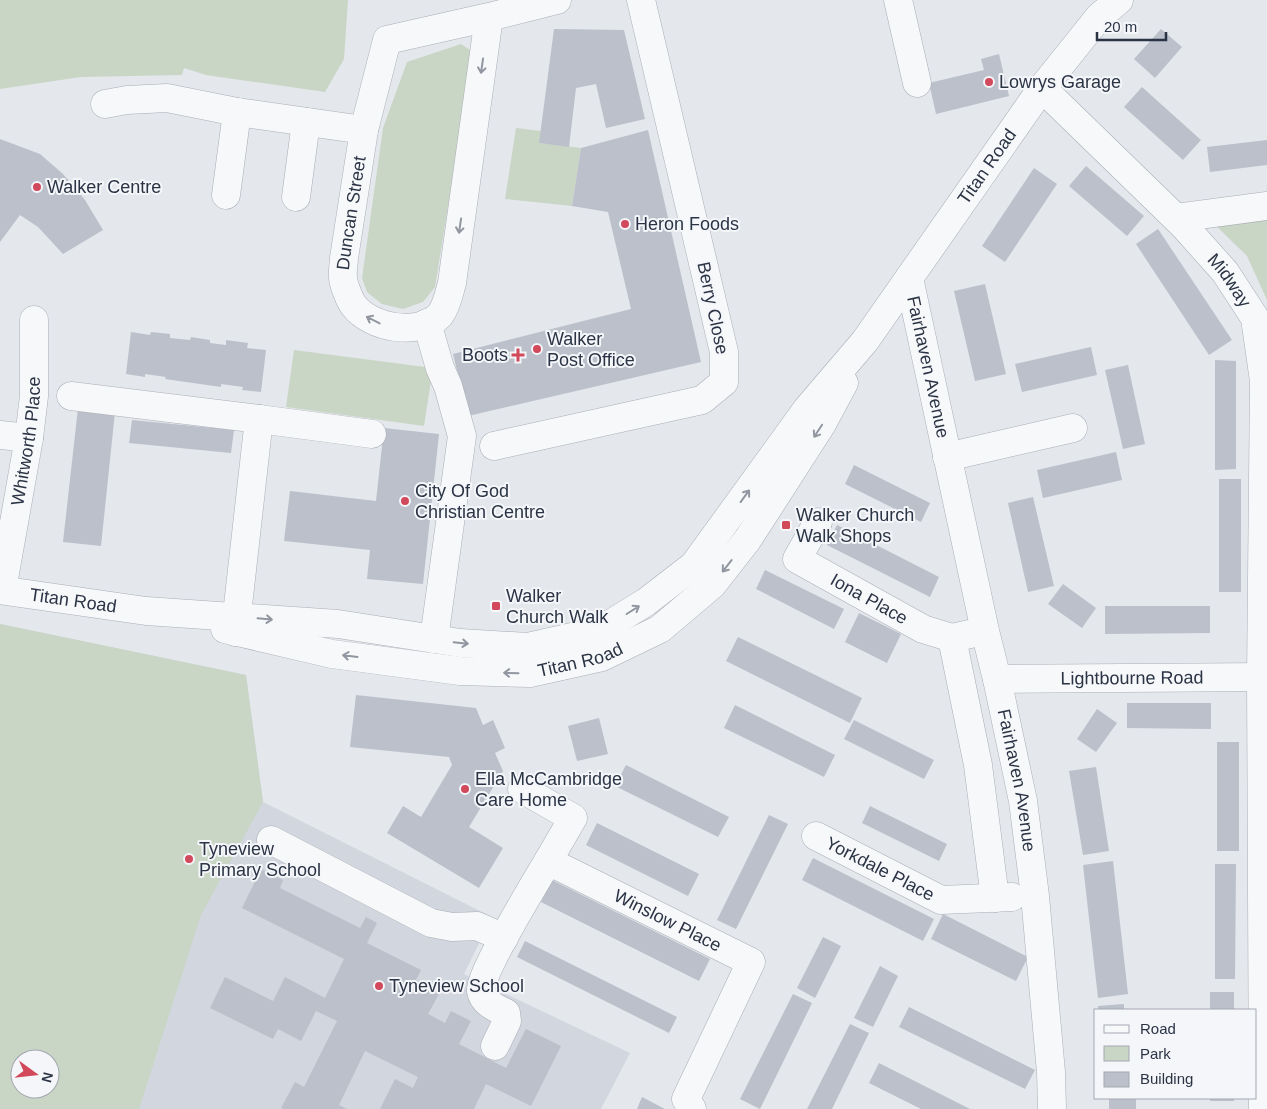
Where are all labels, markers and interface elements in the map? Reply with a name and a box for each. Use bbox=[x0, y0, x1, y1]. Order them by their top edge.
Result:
scale bar bbox=[1097, 10, 1166, 42]
text: 20 m bbox=[1104, 18, 1137, 35]
one-way arrow bbox=[477, 57, 487, 73]
place label: Lowrys Garage bbox=[999, 72, 1121, 92]
marker: Lowrys Garage bbox=[983, 76, 995, 88]
street label: Titan Road bbox=[954, 125, 1020, 208]
street label: Duncan Street bbox=[333, 155, 370, 271]
place label: Walker Centre bbox=[47, 177, 161, 197]
marker: Walker Centre bbox=[31, 181, 43, 193]
place label: Heron Foods bbox=[635, 214, 739, 234]
one-way arrow bbox=[455, 218, 465, 234]
marker: Heron Foods bbox=[619, 218, 631, 230]
street label: Midway bbox=[1203, 250, 1255, 311]
street label: Berry Close bbox=[693, 260, 733, 356]
street label: Fairhaven Avenue bbox=[903, 294, 953, 440]
one-way arrow bbox=[366, 315, 381, 325]
place label: Walker Post Office bbox=[547, 329, 635, 370]
marker: Walker Post Office bbox=[531, 343, 543, 355]
place label: Boots bbox=[462, 345, 508, 365]
marker: Boots bbox=[512, 349, 524, 361]
street label: Whitworth Place bbox=[7, 377, 44, 507]
one-way arrow bbox=[813, 424, 823, 438]
place label: City Of God Christian Centre bbox=[415, 481, 545, 522]
one-way arrow bbox=[740, 489, 750, 503]
marker: City Of God Christian Centre bbox=[399, 495, 411, 507]
place label: Walker Church Walk Shops bbox=[796, 505, 914, 546]
marker: Walker Church Walk Shops bbox=[780, 519, 792, 531]
one-way arrow bbox=[722, 559, 733, 572]
street label: Iona Place bbox=[827, 570, 911, 628]
street label: Titan Road bbox=[29, 584, 118, 617]
place label: Walker Church Walk bbox=[506, 586, 609, 627]
marker: Walker Church Walk bbox=[490, 600, 502, 612]
one-way arrow bbox=[625, 605, 639, 615]
one-way arrow bbox=[256, 614, 272, 623]
one-way arrow bbox=[452, 638, 468, 648]
street label: Titan Road bbox=[536, 638, 626, 681]
one-way arrow bbox=[342, 651, 358, 661]
street label: Lightbourne Road bbox=[1060, 667, 1204, 689]
one-way arrow bbox=[503, 668, 519, 677]
street label: Fairhaven Avenue bbox=[994, 707, 1039, 853]
place label: Ella McCambridge Care Home bbox=[475, 769, 622, 810]
marker: Ella McCambridge Care Home bbox=[459, 783, 471, 795]
street label: Yorkdale Place bbox=[822, 833, 938, 905]
place label: Tyneview Primary School bbox=[199, 839, 321, 880]
marker: Tyneview Primary School bbox=[183, 853, 195, 865]
street label: Winslow Place bbox=[611, 885, 725, 956]
place label: Tyneview School bbox=[389, 976, 524, 996]
marker: Tyneview School bbox=[373, 980, 385, 992]
legend bbox=[1094, 1009, 1257, 1099]
text: Road bbox=[1140, 1020, 1176, 1037]
text: Park bbox=[1140, 1045, 1171, 1062]
north arrow bbox=[10, 1049, 60, 1099]
text: N bbox=[39, 1070, 57, 1084]
text: Building bbox=[1140, 1070, 1193, 1087]

